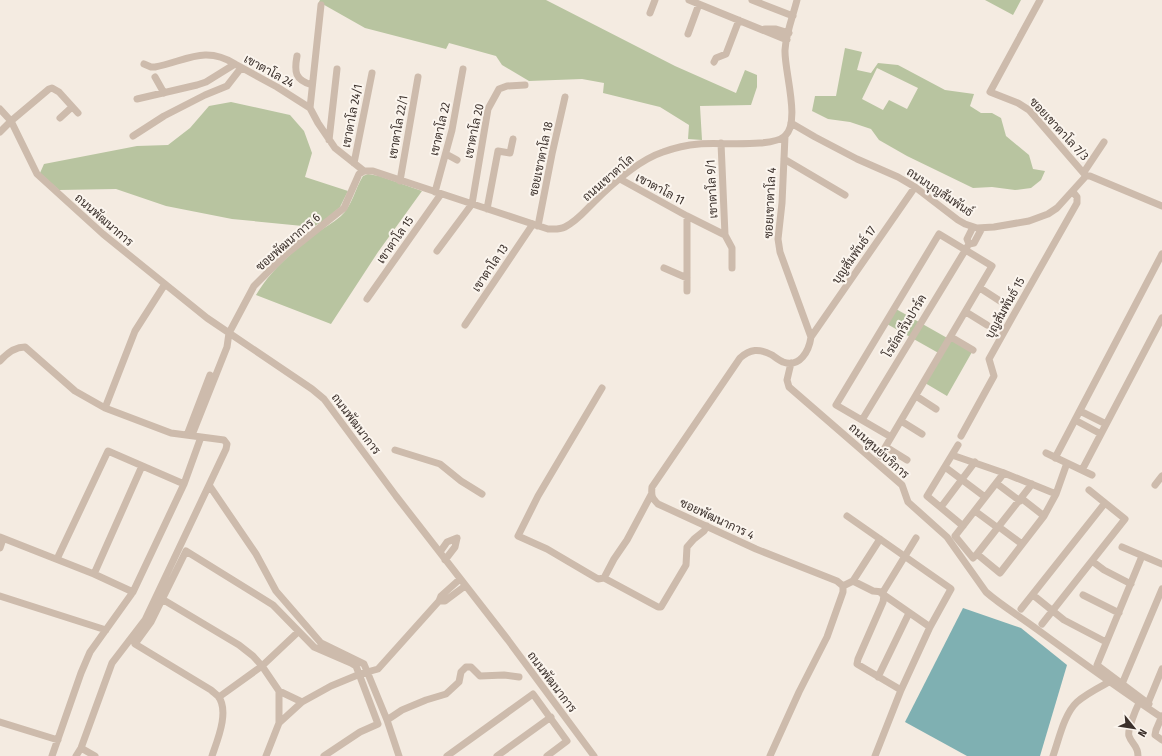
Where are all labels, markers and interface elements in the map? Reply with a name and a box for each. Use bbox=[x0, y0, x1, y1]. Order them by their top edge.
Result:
street label: เขาตาโล 24 bbox=[242, 51, 297, 91]
street label: เขาตาโล 24/1 bbox=[338, 83, 365, 149]
street label: เขาตาโล 22/1 bbox=[385, 94, 410, 160]
street label: ซอยเขาตาโล 7/3 bbox=[1026, 94, 1092, 163]
street label: เขาตาโล 22 bbox=[426, 101, 453, 157]
street label: เขาตาโล 20 bbox=[460, 102, 487, 160]
street label: ซอยเขาตาโล 18 bbox=[525, 120, 556, 198]
street label: ถนนเขาตาโล bbox=[579, 151, 637, 204]
street label: เขาตาโล 9/1 bbox=[702, 159, 721, 219]
street label: ถนนบุญสัมพันธ์ bbox=[903, 164, 977, 221]
street label: ซอยเขาตาโล 4 bbox=[760, 167, 779, 239]
street label: เขาตาโล 11 bbox=[633, 169, 687, 208]
street label: ถนนพัฒนาการ bbox=[72, 191, 136, 249]
street label: ซอยพัฒนาการ 6 bbox=[253, 210, 323, 274]
street label: เขาตาโล 15 bbox=[373, 213, 417, 266]
street label: บุญสัมพันธ์ 17 bbox=[828, 223, 881, 288]
street label: เขาตาโล 13 bbox=[468, 241, 511, 294]
street label: บุญสัมพันธ์ 15 bbox=[982, 274, 1030, 342]
street label: โรยัลกรีนปาร์ค bbox=[879, 291, 929, 361]
street label: ถนนพัฒนาการ bbox=[328, 391, 384, 457]
street label: ถนนศูนย์บริการ bbox=[845, 420, 913, 483]
street label: ซอยพัฒนาการ 4 bbox=[678, 496, 757, 542]
street label: ถนนพัฒนาการ bbox=[524, 649, 580, 715]
north arrow bbox=[1114, 708, 1154, 748]
text: N bbox=[1135, 727, 1150, 739]

